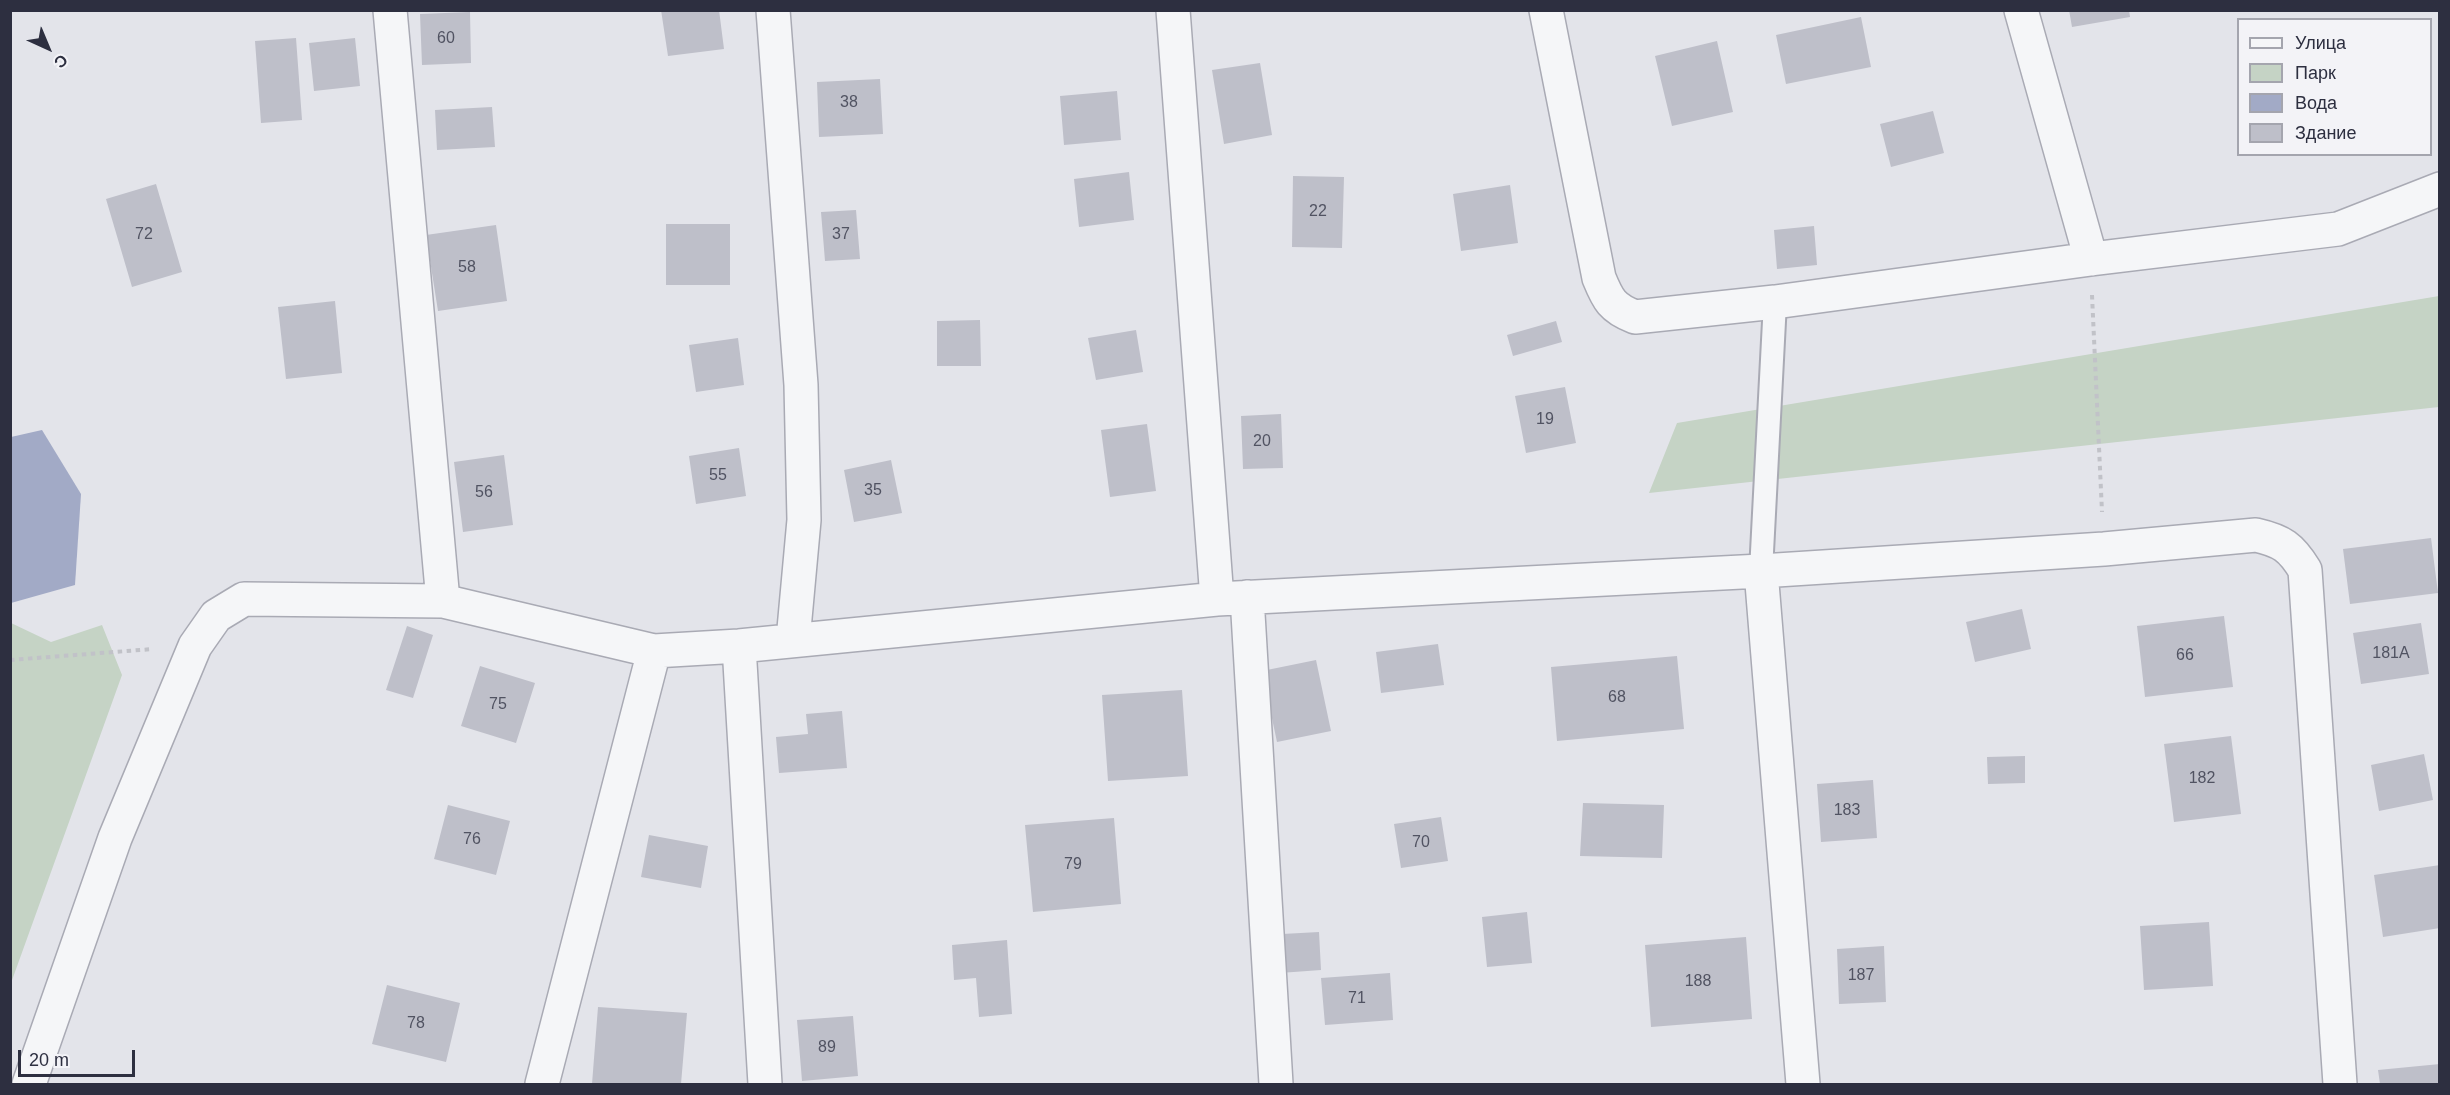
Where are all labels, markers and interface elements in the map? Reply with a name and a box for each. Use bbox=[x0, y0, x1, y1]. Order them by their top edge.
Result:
north arrow bbox=[18, 18, 78, 78]
legend bbox=[2237, 18, 2432, 156]
house number: 60 bbox=[437, 29, 455, 49]
text: Улица bbox=[2295, 33, 2346, 53]
text: С bbox=[51, 51, 71, 71]
text: Парк bbox=[2295, 63, 2336, 83]
house number: 38 bbox=[840, 93, 858, 113]
text: Вода bbox=[2295, 93, 2337, 113]
text: Здание bbox=[2295, 123, 2356, 143]
house number: 22 bbox=[1309, 202, 1327, 222]
house number: 72 bbox=[135, 225, 153, 245]
house number: 37 bbox=[832, 225, 850, 245]
house number: 58 bbox=[458, 258, 476, 278]
house number: 19 bbox=[1536, 410, 1554, 430]
house number: 20 bbox=[1253, 432, 1271, 452]
house number: 55 bbox=[709, 466, 727, 486]
house number: 35 bbox=[864, 481, 882, 501]
house number: 56 bbox=[475, 483, 493, 503]
house number: 181А bbox=[2372, 644, 2410, 664]
house number: 66 bbox=[2176, 646, 2194, 666]
house number: 68 bbox=[1608, 688, 1626, 708]
house number: 75 bbox=[489, 695, 507, 715]
house number: 182 bbox=[2189, 769, 2215, 789]
house number: 183 bbox=[1834, 801, 1860, 821]
house number: 76 bbox=[463, 830, 481, 850]
house number: 70 bbox=[1412, 833, 1430, 853]
house number: 79 bbox=[1064, 855, 1082, 875]
house number: 187 bbox=[1848, 966, 1874, 986]
house number: 188 bbox=[1685, 972, 1711, 992]
house number: 71 bbox=[1348, 989, 1366, 1009]
house number: 78 bbox=[407, 1014, 425, 1034]
scale bar bbox=[21, 1038, 138, 1076]
house number: 89 bbox=[818, 1038, 836, 1058]
text: 20 m bbox=[29, 1050, 69, 1070]

